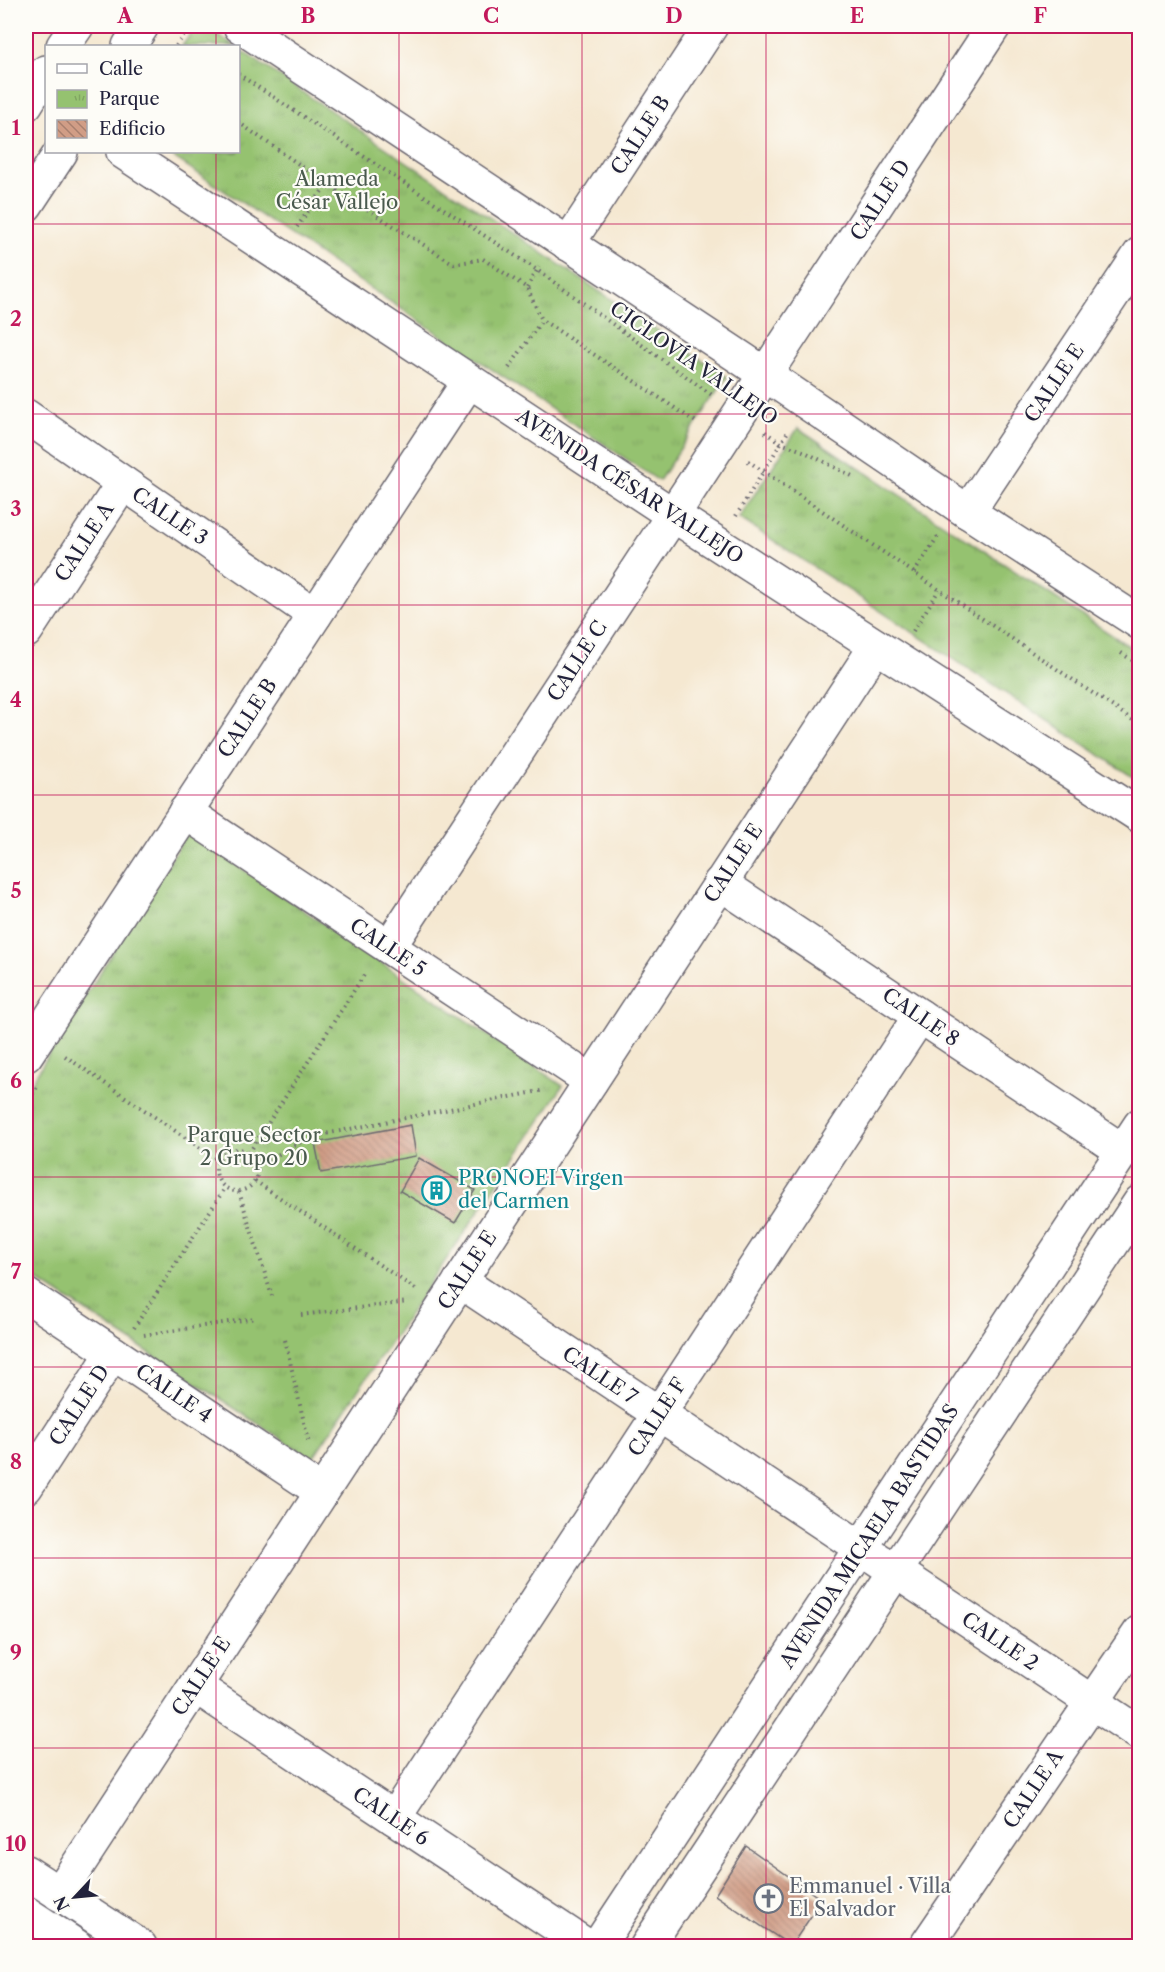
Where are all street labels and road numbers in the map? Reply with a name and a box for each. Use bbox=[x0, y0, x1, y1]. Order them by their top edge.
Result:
street label: CALLE B bbox=[606, 91, 674, 179]
street label: CALLE D bbox=[845, 155, 915, 245]
street label: CICLOVÍA VALLEJO bbox=[605, 295, 783, 430]
street label: CALLE E bbox=[1019, 339, 1089, 427]
street label: AVENIDA CÉSAR VALLEJO bbox=[511, 402, 749, 568]
street label: CALLE 3 bbox=[127, 482, 213, 550]
street label: CALLE A bbox=[50, 497, 119, 586]
street label: CALLE C bbox=[542, 616, 612, 706]
street label: CALLE B bbox=[213, 674, 281, 762]
street label: CALLE E bbox=[699, 819, 767, 907]
street label: CALLE 5 bbox=[345, 913, 431, 981]
street label: CALLE 8 bbox=[878, 983, 964, 1051]
street label: CALLE E bbox=[433, 1226, 501, 1314]
street label: CALLE 7 bbox=[558, 1341, 642, 1409]
street label: CALLE 4 bbox=[131, 1359, 217, 1427]
street label: CALLE D bbox=[44, 1360, 114, 1450]
street label: CALLE F bbox=[623, 1373, 691, 1461]
street label: AVENIDA MICAELA BASTIDAS bbox=[774, 1400, 963, 1673]
street label: CALLE 2 bbox=[957, 1607, 1043, 1675]
street label: CALLE E bbox=[167, 1632, 235, 1720]
street label: CALLE A bbox=[998, 1744, 1069, 1833]
street label: CALLE 6 bbox=[348, 1782, 434, 1850]

